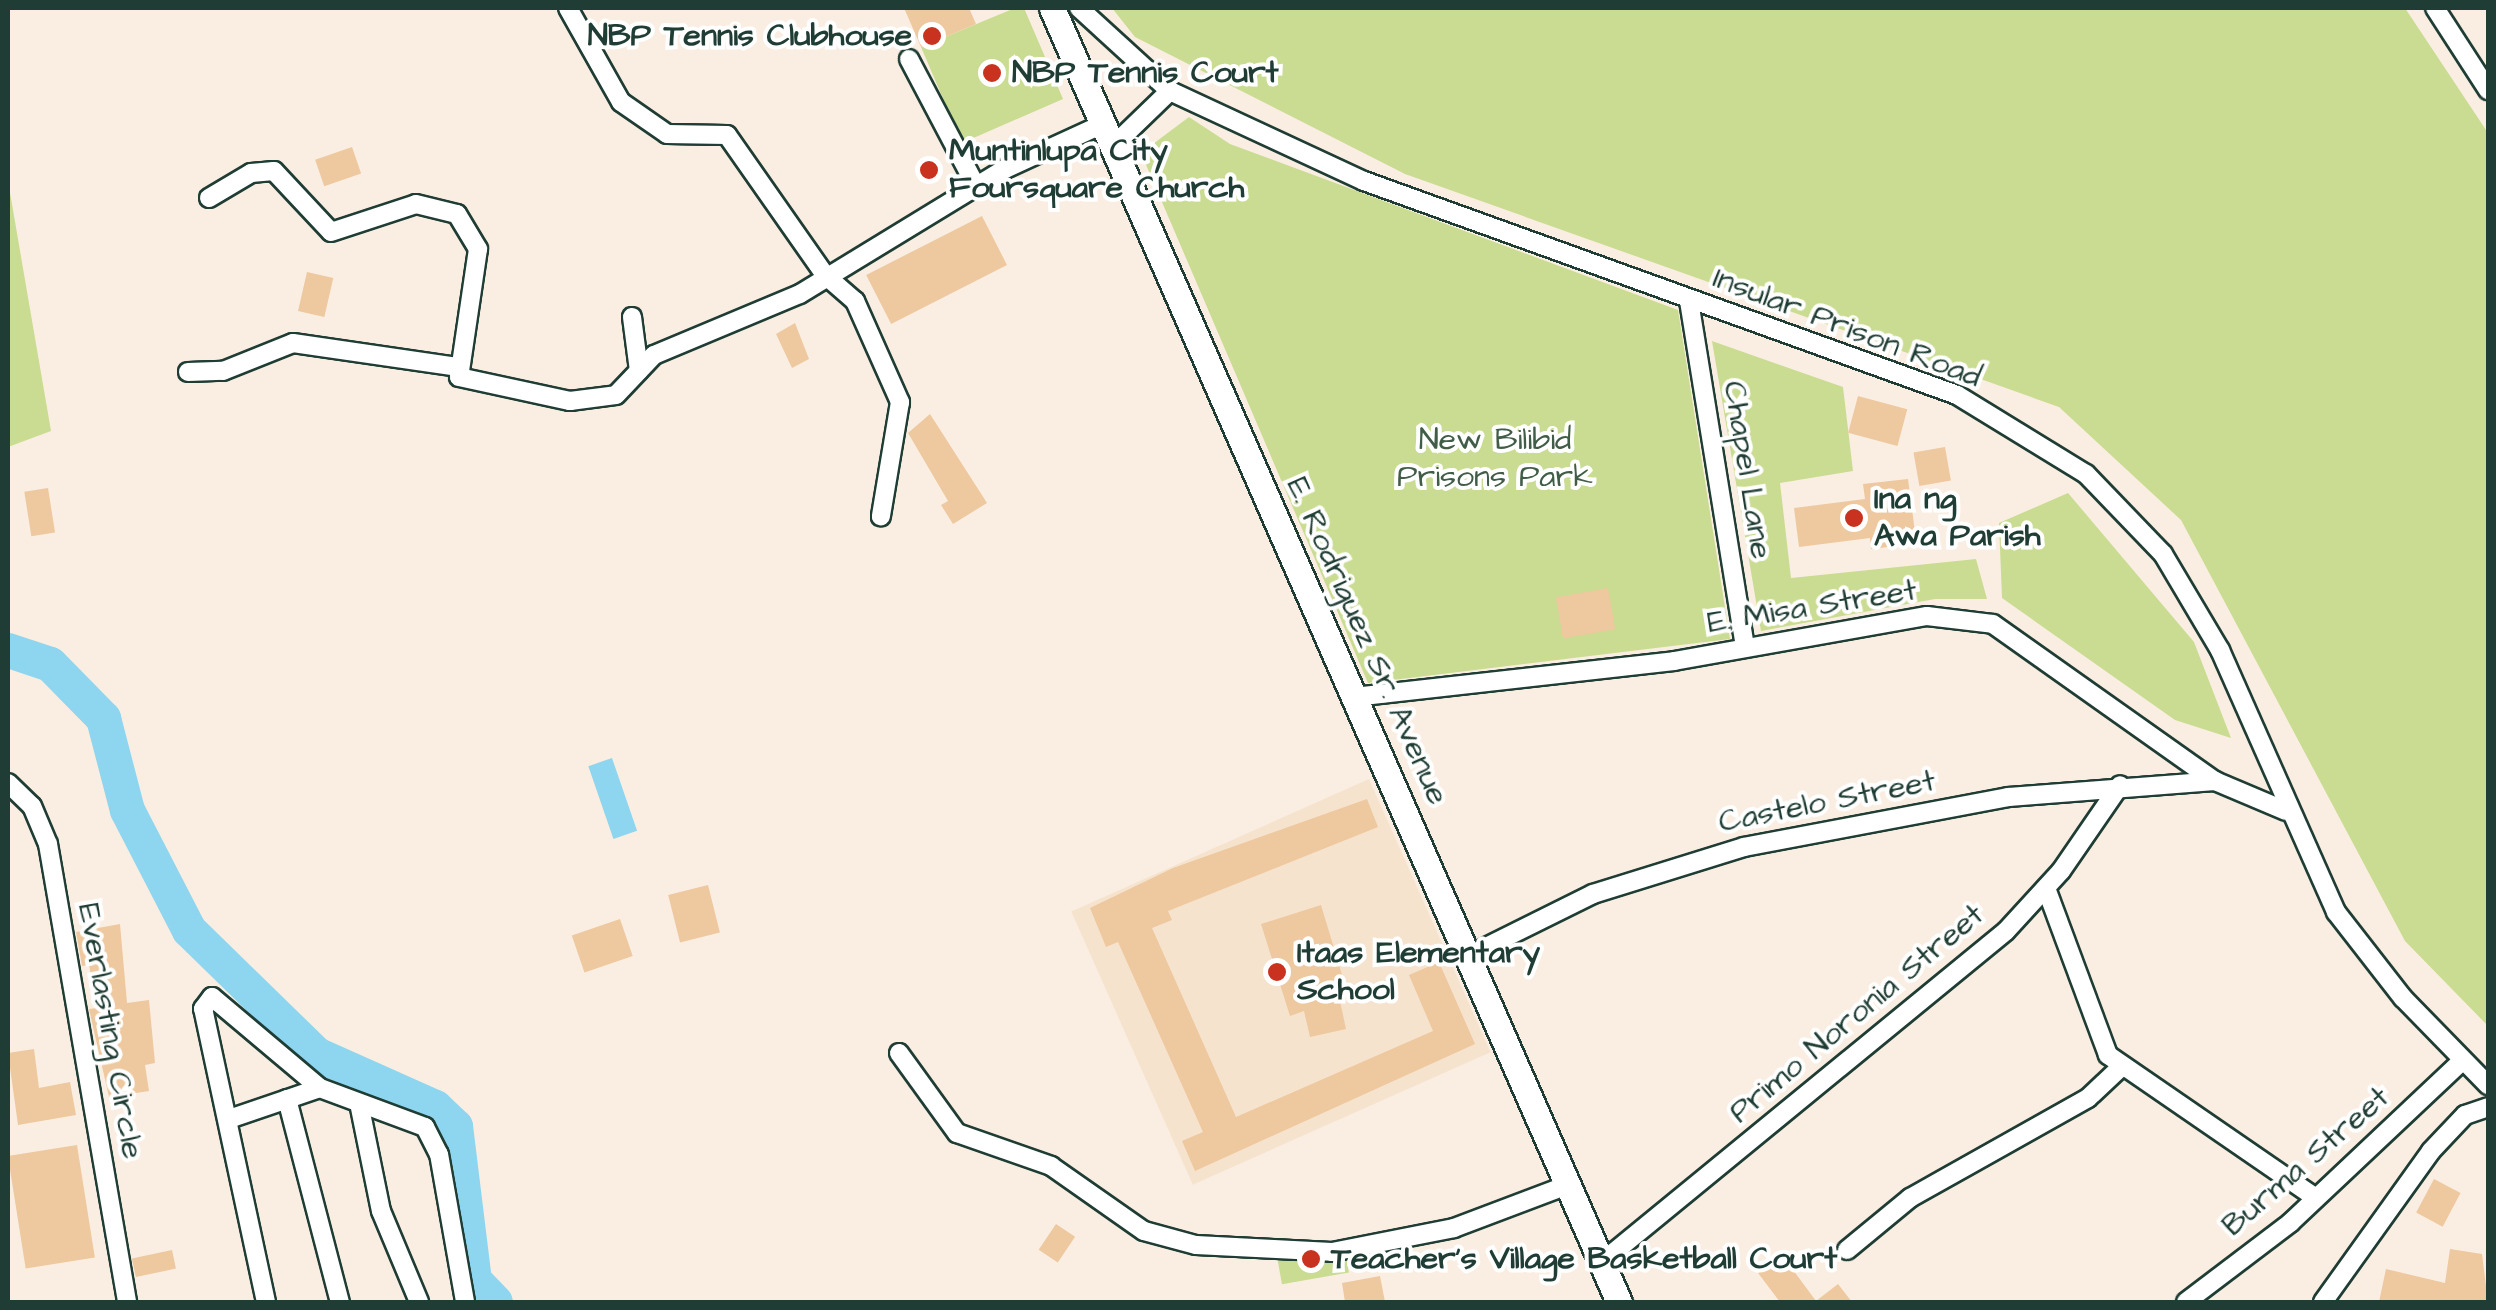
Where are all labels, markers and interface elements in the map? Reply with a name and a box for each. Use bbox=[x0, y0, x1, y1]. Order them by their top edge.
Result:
place label: NBP Tennis Clubhouse bbox=[588, 17, 912, 55]
marker: NBP Tennis Clubhouse bbox=[921, 25, 943, 47]
place label: NBP Tennis Court bbox=[1012, 54, 1278, 92]
marker: NBP Tennis Court bbox=[981, 62, 1003, 84]
place label: Muntinlupa City Foursquare Church bbox=[949, 133, 1244, 208]
marker: Muntinlupa City Foursquare Church bbox=[918, 159, 940, 181]
street label: Insular Prison Road bbox=[1707, 259, 1987, 397]
street label: Chapel Lane bbox=[1714, 378, 1780, 562]
park label: New Bilibid Prisons Park bbox=[1397, 422, 1593, 497]
street label: E. Rodriguez Sr. Avenue bbox=[1277, 471, 1457, 811]
place label: Ina ng Awa Parish bbox=[1874, 481, 2041, 556]
marker: Ina ng Awa Parish bbox=[1843, 507, 1865, 529]
street label: E. Misa Street bbox=[1705, 571, 1919, 643]
street label: Castelo Street bbox=[1715, 762, 1939, 842]
street label: Primo Noronia Street bbox=[1722, 896, 1992, 1132]
street label: Everlasting Circle bbox=[69, 900, 151, 1162]
place label: Itaas Elementary School bbox=[1297, 935, 1540, 1010]
marker: Itaas Elementary School bbox=[1266, 961, 1288, 983]
street label: Burma Street bbox=[2214, 1079, 2398, 1245]
place label: Teacher's Village Basketball Court bbox=[1331, 1240, 1837, 1278]
marker: Teacher's Village Basketball Court bbox=[1300, 1248, 1322, 1270]

